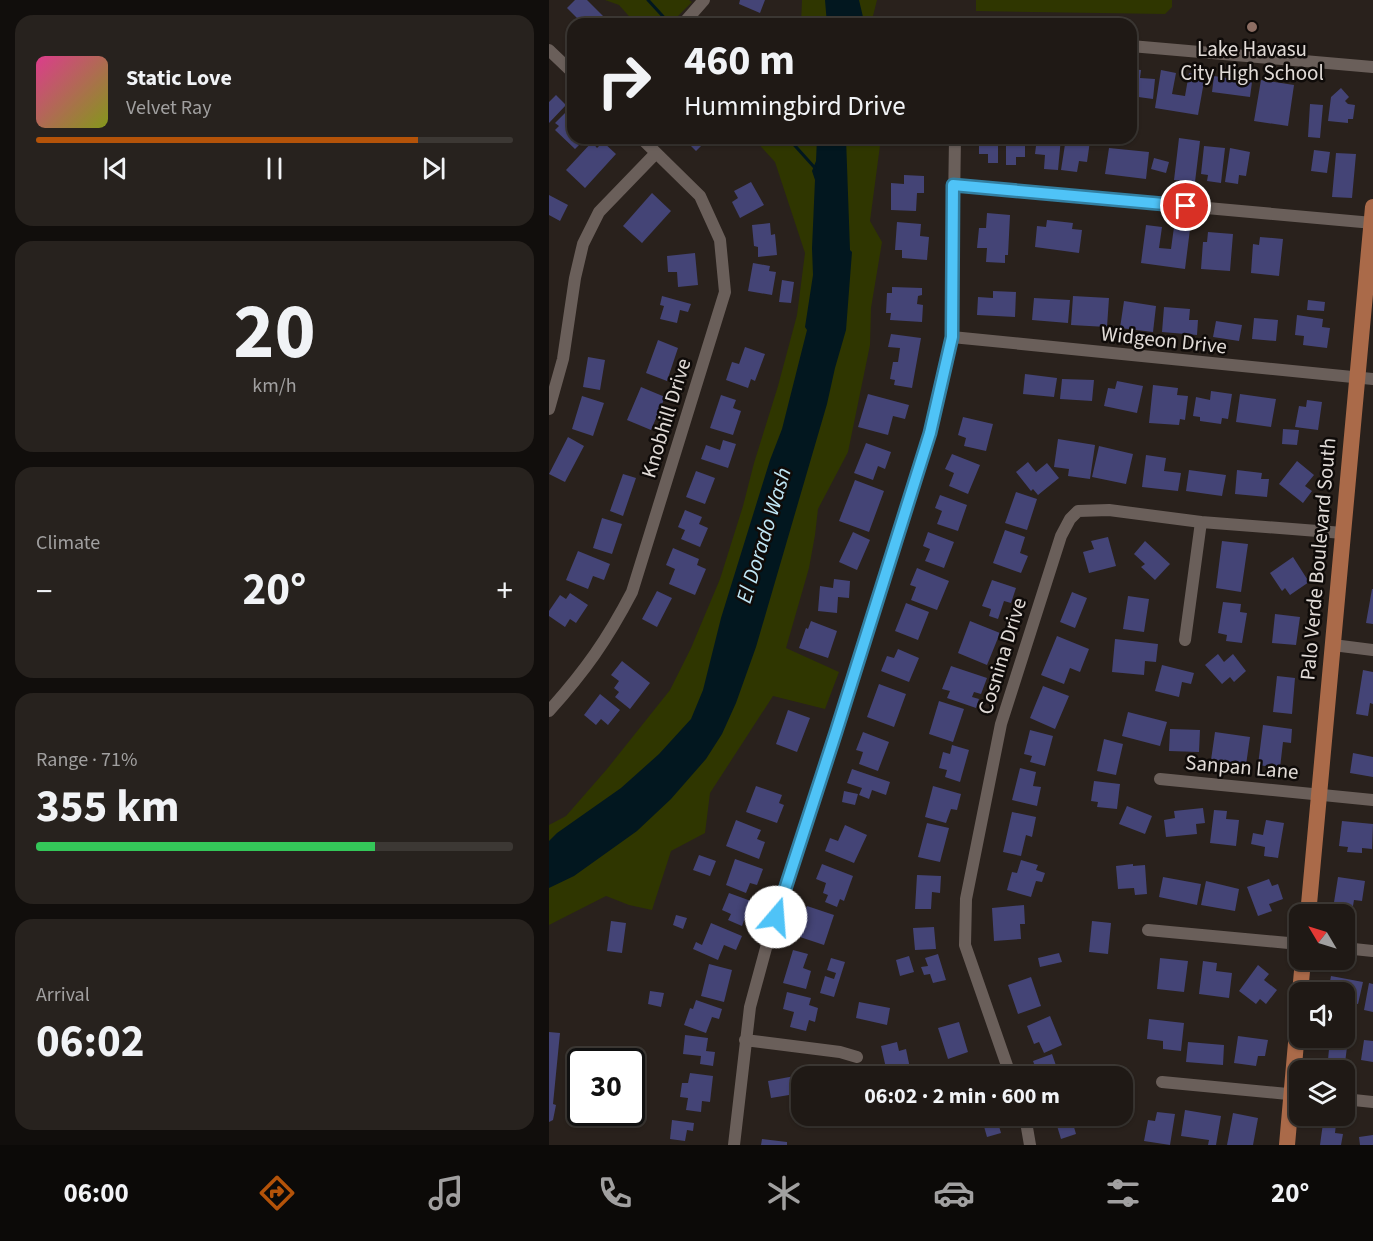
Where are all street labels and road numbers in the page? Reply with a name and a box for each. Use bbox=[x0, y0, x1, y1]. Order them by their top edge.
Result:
street label: Widgeon Drive bbox=[1099, 318, 1229, 362]
street label: Knobhill Drive bbox=[634, 354, 698, 482]
street label: Palo Verde Boulevard South bbox=[1292, 437, 1344, 681]
street label: Cosnina Drive bbox=[970, 594, 1034, 718]
street label: Sanpan Lane bbox=[1184, 747, 1300, 787]

